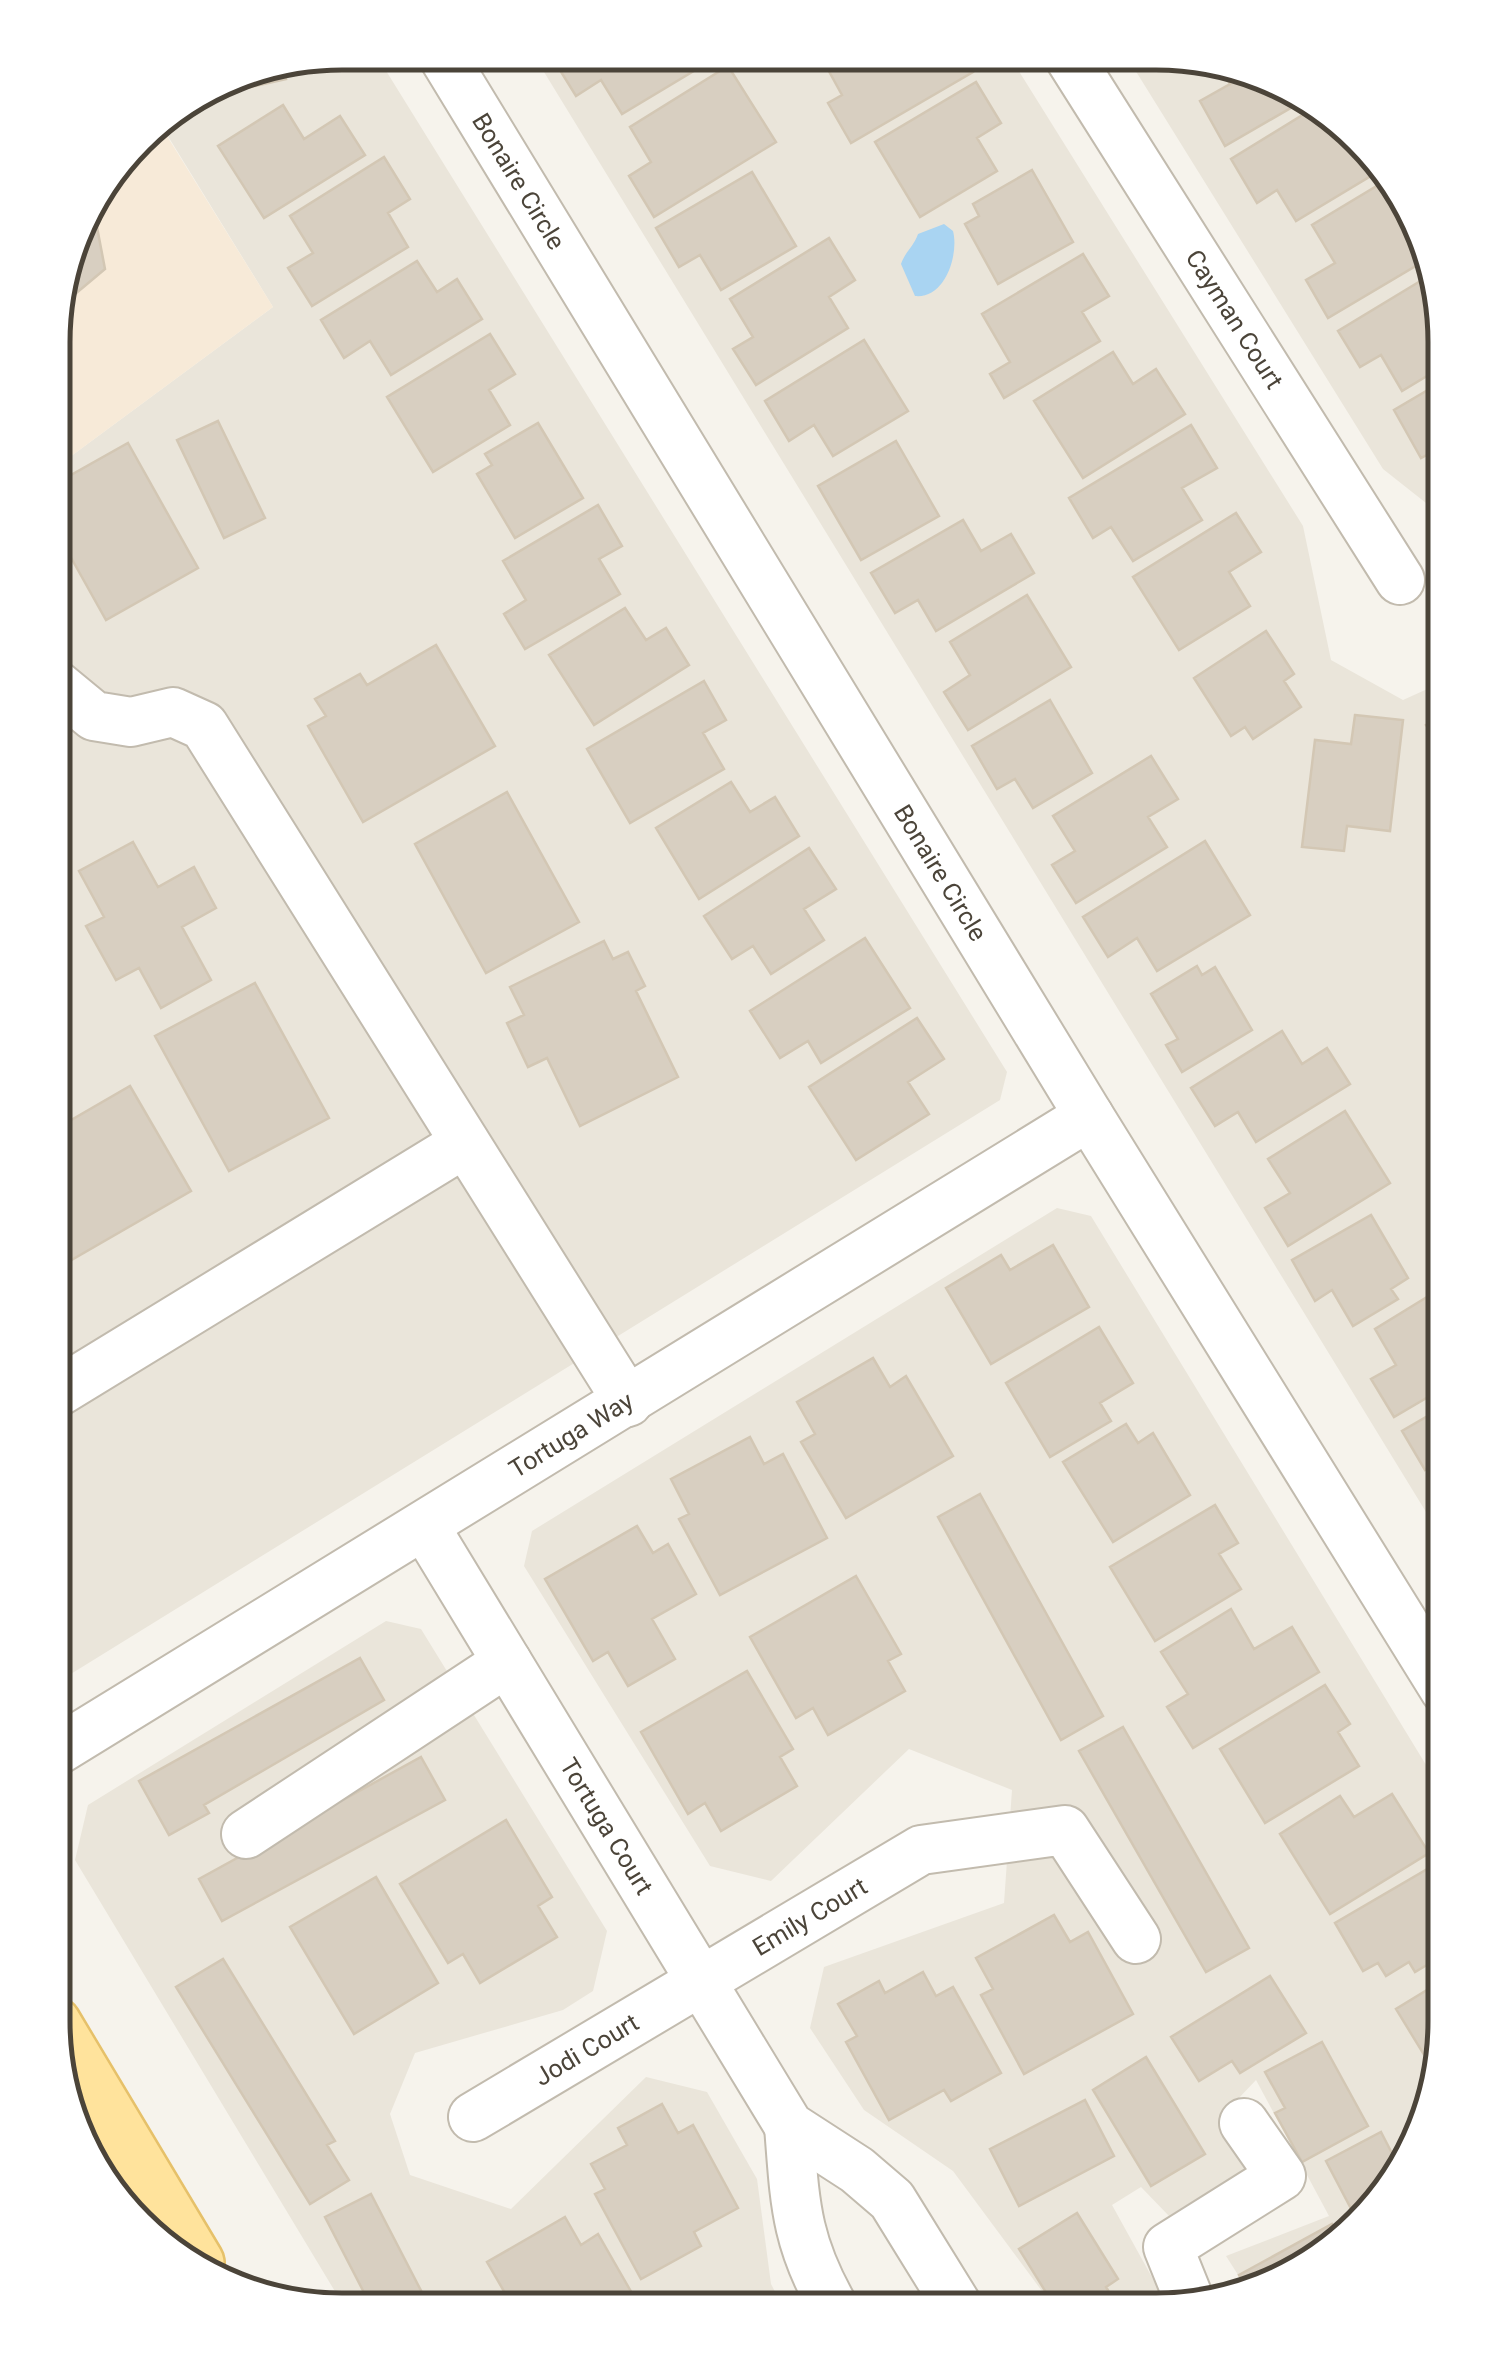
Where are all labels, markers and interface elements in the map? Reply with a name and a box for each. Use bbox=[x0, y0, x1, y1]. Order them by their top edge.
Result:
street label: Bonaire Circle bbox=[466, 108, 571, 255]
street label: Cayman Court bbox=[1180, 244, 1289, 394]
street label: Bonaire Circle bbox=[888, 800, 993, 946]
street label: Tortuga Way bbox=[504, 1386, 639, 1484]
street label: Tortuga Court bbox=[554, 1753, 659, 1900]
street label: Emily Court bbox=[748, 1872, 872, 1962]
street label: Jodi Court bbox=[529, 2008, 644, 2092]

